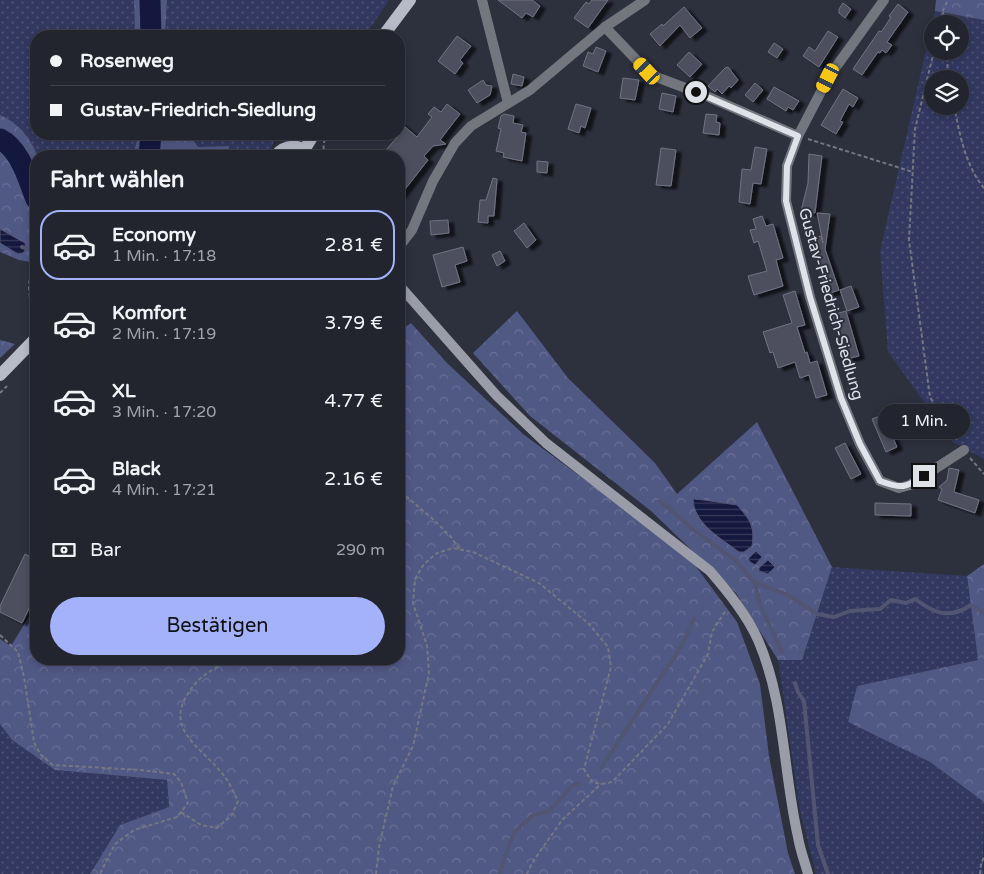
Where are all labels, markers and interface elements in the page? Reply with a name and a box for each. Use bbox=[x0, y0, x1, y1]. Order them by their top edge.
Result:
map controls bbox=[924, 15, 969, 115]
button: locate bbox=[924, 15, 969, 60]
text: Rosenweg bbox=[80, 50, 174, 72]
car bbox=[631, 55, 662, 87]
car bbox=[814, 61, 841, 95]
button: layers bbox=[924, 70, 969, 115]
route start bbox=[685, 81, 707, 103]
text: Gustav-Friedrich-Siedlung bbox=[80, 99, 316, 121]
text: Fahrt wählen bbox=[50, 167, 184, 193]
street label: Gustav-Friedrich-Siedlung bbox=[794, 206, 868, 402]
icon: car bbox=[52, 223, 97, 268]
text: Economy bbox=[112, 224, 196, 246]
text: 2.81 € bbox=[324, 234, 383, 256]
text: 1 Min. · 17:18 bbox=[112, 246, 216, 266]
icon: car bbox=[52, 301, 97, 346]
text: Komfort bbox=[112, 302, 186, 324]
text: 3.79 € bbox=[325, 312, 383, 334]
text: 2 Min. · 17:19 bbox=[112, 324, 216, 344]
icon: car bbox=[52, 379, 97, 424]
text: XL bbox=[112, 380, 136, 402]
text: 4.77 € bbox=[325, 390, 383, 412]
text: 3 Min. · 17:20 bbox=[112, 402, 216, 422]
callout: 1 Min. bbox=[878, 404, 970, 438]
text: 1 Min. bbox=[900, 411, 948, 431]
icon: car bbox=[52, 457, 97, 502]
text: Black bbox=[112, 458, 161, 480]
route end bbox=[913, 465, 935, 487]
text: 2.16 € bbox=[324, 468, 383, 490]
text: 4 Min. · 17:21 bbox=[112, 480, 216, 500]
icon: cash bbox=[50, 536, 78, 564]
text: Bar bbox=[90, 539, 121, 561]
text: 290 m bbox=[336, 540, 385, 560]
button: Bestätigen bbox=[50, 597, 385, 655]

